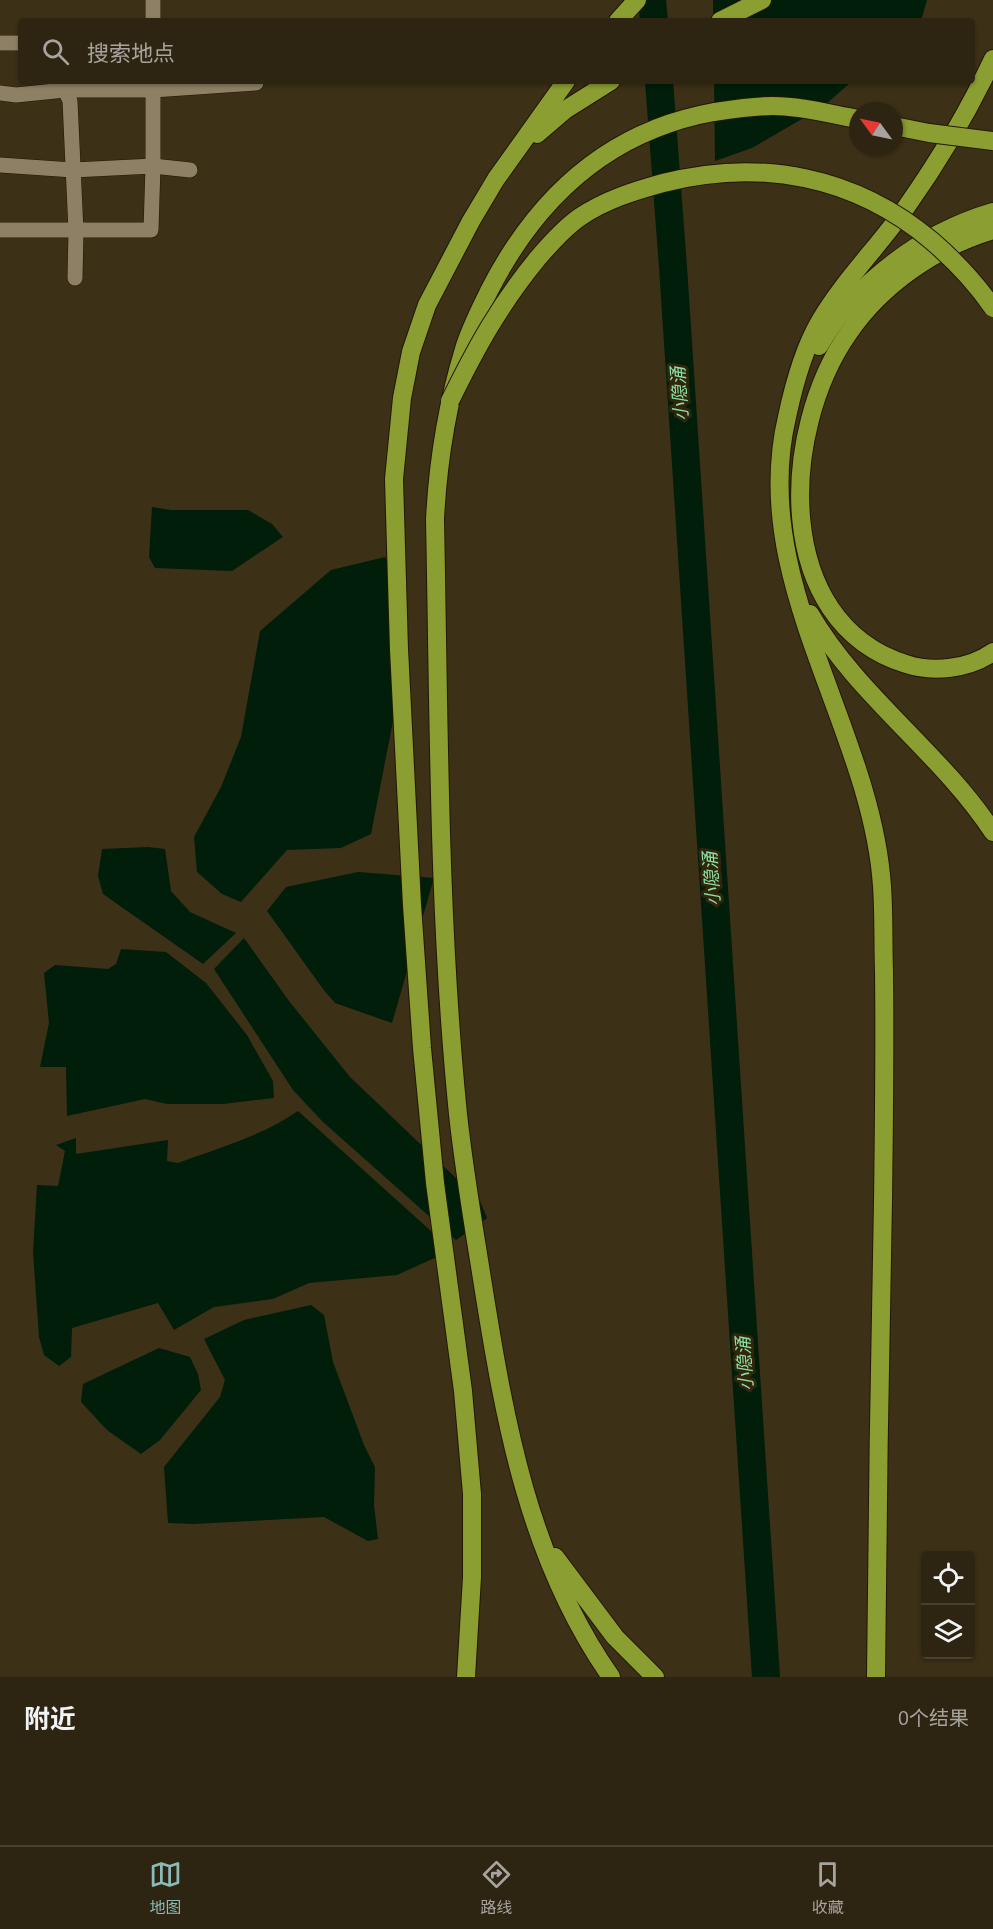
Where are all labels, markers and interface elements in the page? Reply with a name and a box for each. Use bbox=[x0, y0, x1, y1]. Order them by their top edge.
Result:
search box bbox=[18, 18, 975, 84]
icon: search bbox=[39, 35, 72, 68]
text: 搜索地点 bbox=[87, 39, 175, 67]
north arrow bbox=[849, 102, 903, 156]
water label: 小隐涌 bbox=[666, 364, 693, 422]
water label: 小隐涌 bbox=[698, 849, 725, 907]
water label: 小隐涌 bbox=[731, 1334, 758, 1392]
map controls bbox=[921, 1551, 975, 1659]
button: locate bbox=[921, 1551, 975, 1605]
button: layers bbox=[921, 1605, 975, 1659]
text: 附近 bbox=[24, 1702, 76, 1735]
text: 0个结果 bbox=[898, 1705, 969, 1731]
tab: 地图 bbox=[149, 1858, 182, 1918]
tab: 路线 bbox=[480, 1858, 513, 1918]
tab: 收藏 bbox=[811, 1858, 844, 1918]

